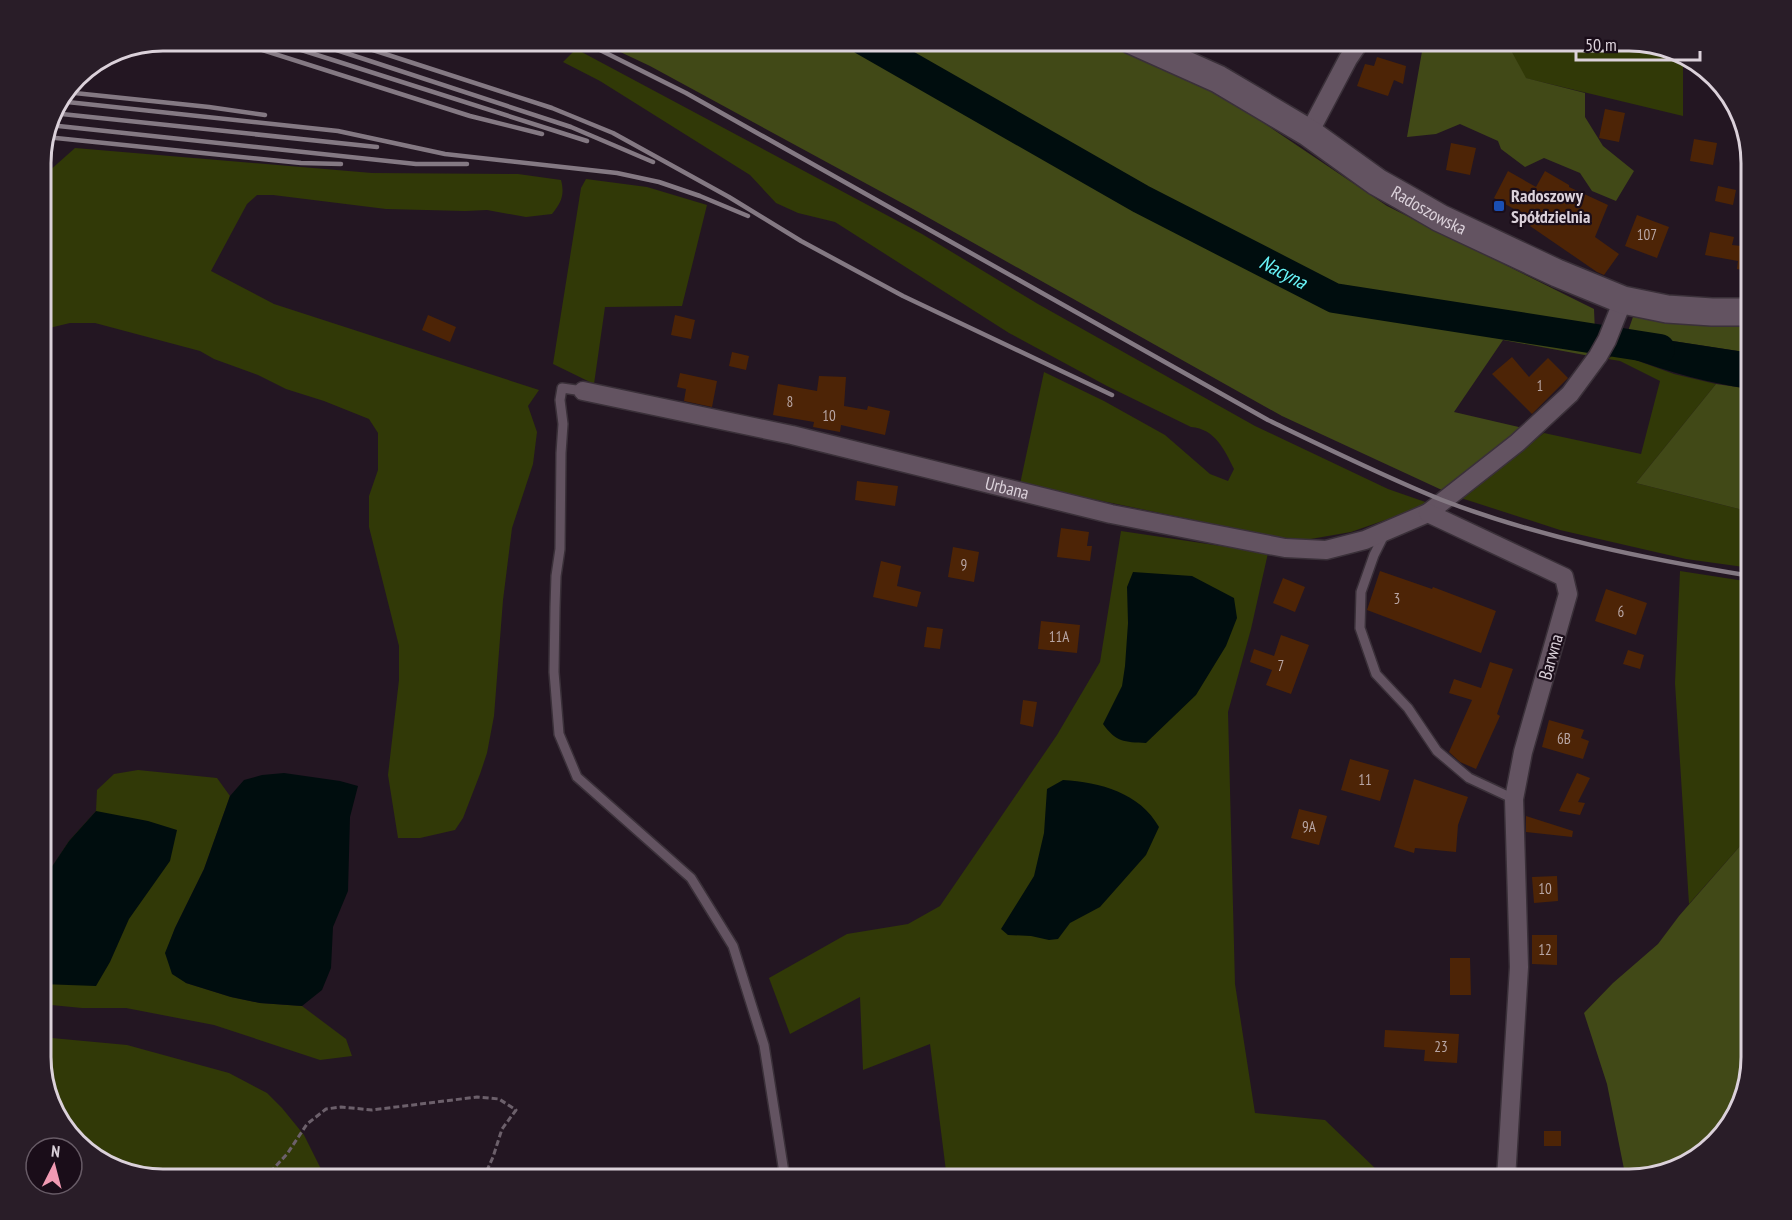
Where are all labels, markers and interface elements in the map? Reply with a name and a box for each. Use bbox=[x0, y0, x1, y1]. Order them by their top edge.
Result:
scale bar bbox=[1576, 24, 1700, 62]
text: 50 m bbox=[1585, 33, 1617, 56]
street label: Radoszowska bbox=[1387, 180, 1470, 240]
place label: Radoszowy Spółdzielnia bbox=[1511, 184, 1590, 228]
marker: Radoszowy Spółdzielnia bbox=[1492, 199, 1506, 213]
house number: 107 bbox=[1637, 225, 1657, 244]
water label: Nacyna bbox=[1255, 249, 1312, 295]
house number: 1 bbox=[1537, 376, 1543, 395]
house number: 8 bbox=[787, 392, 793, 411]
house number: 10 bbox=[822, 406, 836, 425]
street label: Urbana bbox=[983, 471, 1031, 504]
house number: 9 bbox=[961, 555, 967, 574]
house number: 3 bbox=[1394, 589, 1400, 608]
house number: 6 bbox=[1618, 602, 1625, 621]
house number: 11A bbox=[1049, 627, 1070, 646]
street label: Barwna bbox=[1533, 631, 1568, 682]
house number: 7 bbox=[1278, 656, 1284, 675]
house number: 6B bbox=[1557, 729, 1571, 748]
house number: 11 bbox=[1358, 770, 1372, 789]
house number: 9A bbox=[1302, 817, 1317, 836]
house number: 10 bbox=[1538, 879, 1552, 898]
house number: 12 bbox=[1538, 940, 1552, 959]
house number: 23 bbox=[1434, 1037, 1448, 1056]
north arrow bbox=[24, 1136, 84, 1196]
text: N bbox=[50, 1141, 61, 1161]

